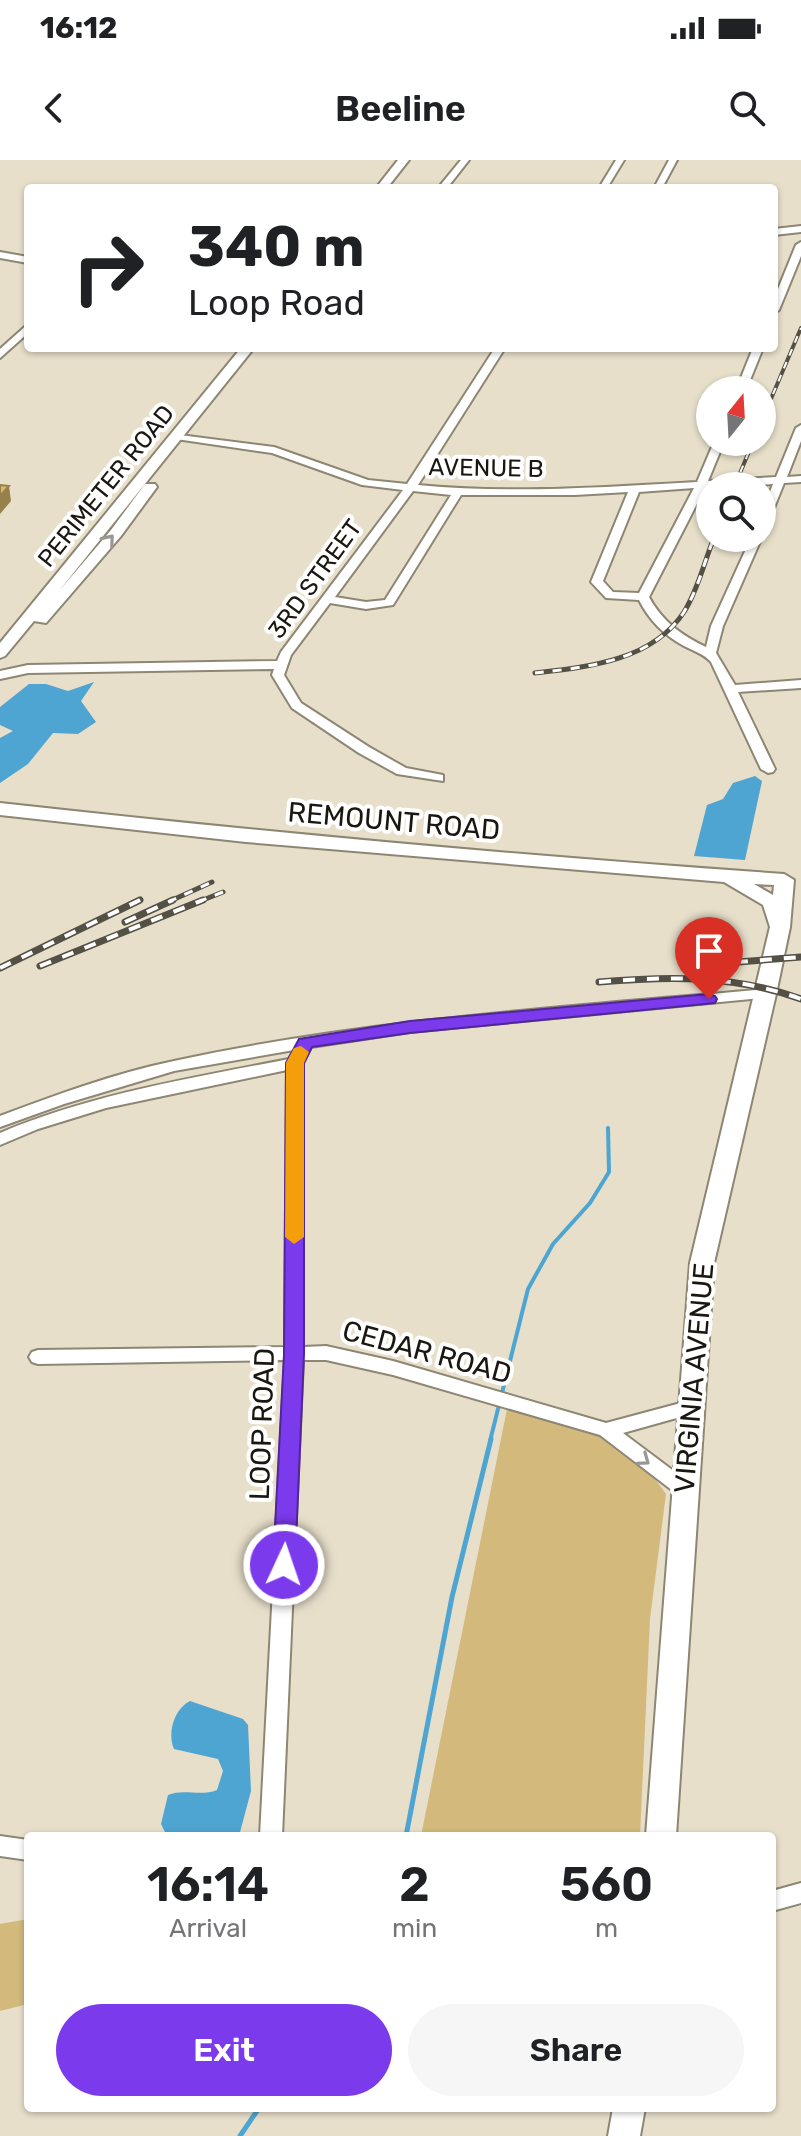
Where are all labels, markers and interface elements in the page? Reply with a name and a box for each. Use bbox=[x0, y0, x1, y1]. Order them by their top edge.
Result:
text: 16:12 bbox=[40, 10, 118, 46]
icon: back bbox=[32, 86, 76, 130]
icon: search bbox=[725, 86, 769, 130]
text: Beeline bbox=[335, 87, 466, 130]
text: 340 m bbox=[188, 214, 364, 280]
icon: right bbox=[56, 216, 160, 320]
text: Loop Road bbox=[188, 281, 365, 324]
north arrow bbox=[696, 376, 776, 456]
map controls bbox=[696, 376, 776, 552]
street label: PERIMETER ROAD bbox=[32, 399, 180, 573]
street label: AVENUE B bbox=[428, 453, 544, 483]
button: search bbox=[696, 472, 776, 552]
street label: 3RD STREET bbox=[263, 514, 368, 644]
one-way arrow bbox=[99, 535, 114, 550]
street label: REMOUNT ROAD bbox=[287, 795, 501, 847]
pin bbox=[675, 917, 743, 999]
icon: arrive bbox=[687, 929, 731, 973]
street label: VIRGINIA AVENUE bbox=[667, 1261, 721, 1495]
street label: CEDAR ROAD bbox=[339, 1314, 515, 1390]
street label: LOOP ROAD bbox=[243, 1347, 281, 1501]
one-way arrow bbox=[636, 1450, 650, 1465]
position arrow bbox=[242, 1523, 326, 1607]
text: 16:14 bbox=[147, 1856, 269, 1913]
text: 2 bbox=[399, 1856, 430, 1913]
text: 560 bbox=[560, 1856, 653, 1913]
text: Arrival bbox=[169, 1913, 247, 1944]
text: min bbox=[392, 1913, 437, 1944]
text: m bbox=[595, 1913, 618, 1944]
button: Exit bbox=[56, 2004, 392, 2096]
button: Share bbox=[408, 2004, 744, 2096]

